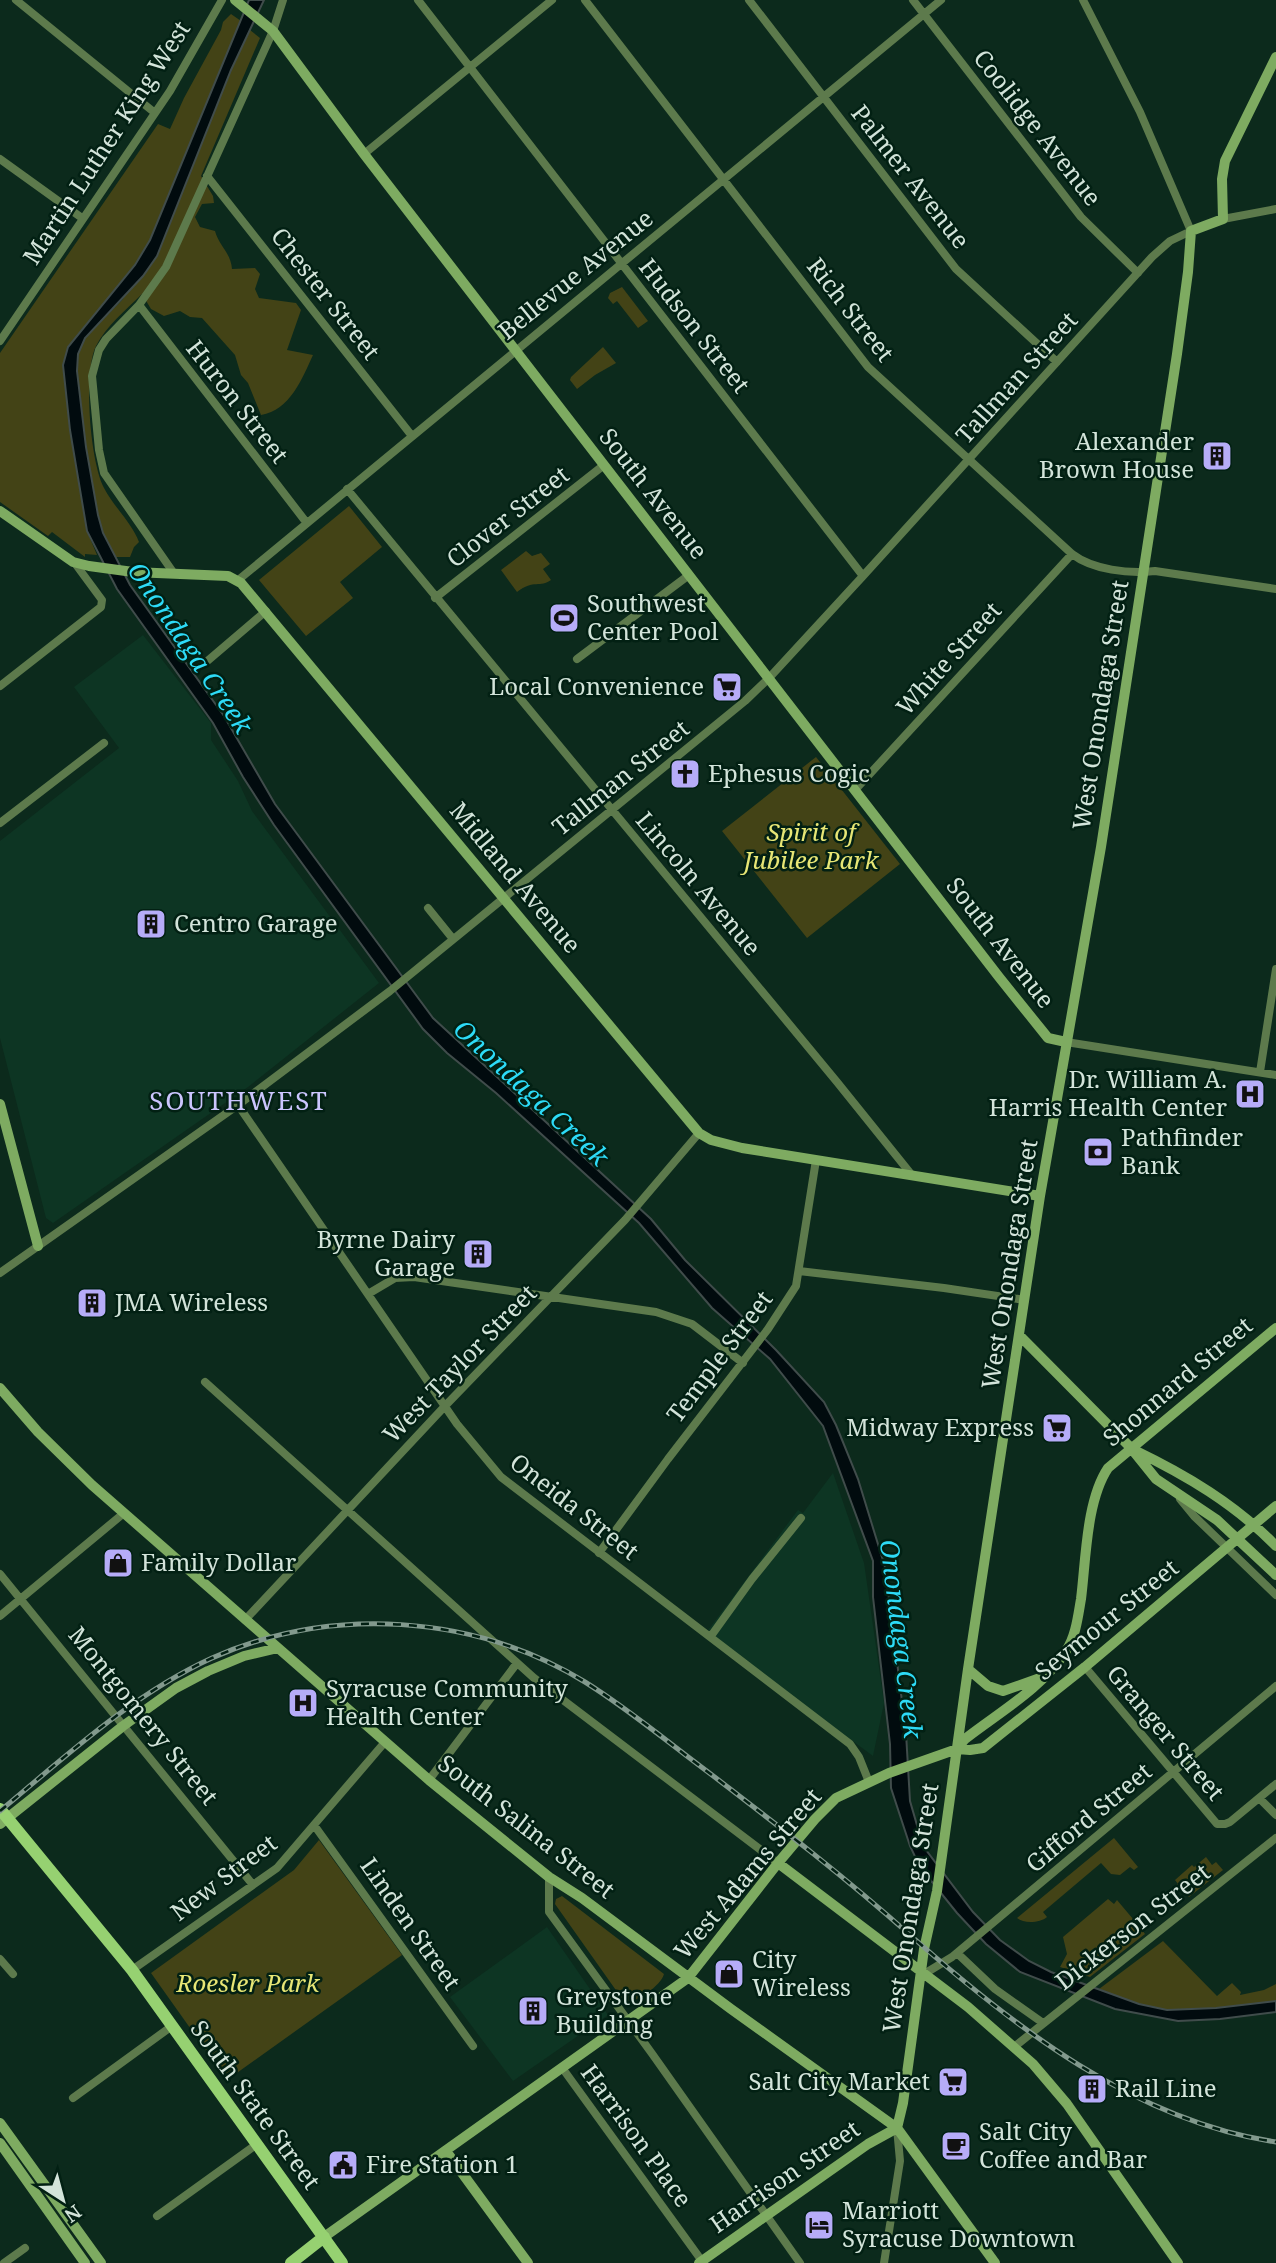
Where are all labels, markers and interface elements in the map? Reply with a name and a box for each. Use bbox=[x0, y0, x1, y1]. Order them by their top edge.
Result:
street label: Martin Luther King West bbox=[14, 14, 197, 270]
street label: Coolidge Avenue bbox=[967, 42, 1110, 212]
street label: Palmer Avenue bbox=[845, 97, 978, 255]
street label: Bellevue Avenue bbox=[491, 201, 659, 347]
street label: Chester Street bbox=[264, 220, 388, 366]
street label: Rich Street bbox=[800, 250, 902, 368]
street label: Hudson Street bbox=[632, 251, 758, 399]
street label: Tallman Street bbox=[948, 304, 1084, 450]
street label: Huron Street bbox=[180, 333, 297, 470]
street label: South Avenue bbox=[593, 421, 716, 565]
place label: Alexander Brown House bbox=[1039, 424, 1194, 485]
building icon: Alexander Brown House bbox=[1200, 439, 1234, 473]
street label: Clover Street bbox=[439, 457, 575, 574]
water label: Onondaga Creek bbox=[120, 554, 262, 741]
street label: West Onondaga Street bbox=[1063, 577, 1136, 832]
place label: Southwest Center Pool bbox=[587, 586, 719, 647]
street label: White Street bbox=[888, 594, 1008, 722]
sports icon: Southwest Center Pool bbox=[547, 601, 581, 635]
place label: Local Convenience bbox=[489, 669, 704, 702]
supermarket icon: Local Convenience bbox=[710, 670, 744, 704]
street label: Tallman Street bbox=[545, 711, 695, 842]
place label: Ephesus Cogic bbox=[708, 756, 870, 789]
church icon: Ephesus Cogic bbox=[668, 757, 702, 791]
street label: Midland Avenue bbox=[443, 794, 589, 960]
street label: Lincoln Avenue bbox=[629, 804, 769, 962]
park label: Spirit of Jubilee Park bbox=[740, 815, 880, 876]
street label: South Avenue bbox=[940, 870, 1063, 1014]
place label: Centro Garage bbox=[174, 906, 338, 939]
building icon: Centro Garage bbox=[134, 907, 168, 941]
water label: Onondaga Creek bbox=[446, 1011, 618, 1174]
place label: Dr. William A. Harris Health Center bbox=[989, 1062, 1227, 1123]
hospital icon: Dr. William A. Harris Health Center bbox=[1233, 1077, 1267, 1111]
district label: SOUTHWEST bbox=[149, 1082, 329, 1118]
place label: Pathfinder Bank bbox=[1121, 1120, 1243, 1181]
bank icon: Pathfinder Bank bbox=[1081, 1135, 1115, 1169]
street label: West Onondaga Street bbox=[972, 1136, 1045, 1391]
place label: Byrne Dairy Garage bbox=[317, 1222, 455, 1283]
building icon: Byrne Dairy Garage bbox=[461, 1237, 495, 1271]
street label: West Taylor Street bbox=[375, 1277, 543, 1449]
street label: Temple Street bbox=[658, 1283, 779, 1429]
place label: JMA Wireless bbox=[114, 1285, 268, 1318]
building icon: JMA Wireless bbox=[75, 1286, 109, 1320]
street label: Shonnard Street bbox=[1095, 1308, 1259, 1453]
place label: Midway Express bbox=[846, 1410, 1034, 1443]
supermarket icon: Midway Express bbox=[1040, 1411, 1074, 1445]
street label: Oneida Street bbox=[504, 1445, 646, 1567]
water label: Onondaga Creek bbox=[872, 1537, 932, 1742]
place label: Family Dollar bbox=[141, 1545, 296, 1578]
shop icon: Family Dollar bbox=[101, 1546, 135, 1580]
street label: Seymour Street bbox=[1027, 1551, 1185, 1687]
street label: Montgomery Street bbox=[62, 1619, 226, 1811]
street label: Granger Street bbox=[1100, 1657, 1233, 1807]
place label: Syracuse Community Health Center bbox=[326, 1671, 568, 1732]
hospital icon: Syracuse Community Health Center bbox=[286, 1686, 320, 1720]
street label: South Salina Street bbox=[432, 1746, 622, 1905]
street label: Gifford Street bbox=[1018, 1754, 1158, 1879]
street label: West Onondaga Street bbox=[873, 1780, 946, 2035]
street label: West Adams Street bbox=[666, 1781, 828, 1965]
street label: New Street bbox=[163, 1826, 283, 1928]
street label: Linden Street bbox=[353, 1850, 469, 1996]
street label: Dickerson Street bbox=[1048, 1855, 1216, 1997]
place label: City Wireless bbox=[752, 1942, 851, 2003]
shop icon: City Wireless bbox=[712, 1957, 746, 1991]
park label: Roesler Park bbox=[176, 1966, 321, 1999]
place label: Greystone Building bbox=[556, 1979, 672, 2040]
building icon: Greystone Building bbox=[516, 1994, 550, 2028]
street label: South State Street bbox=[184, 2013, 329, 2195]
street label: Harrison Place bbox=[574, 2057, 700, 2213]
place label: Salt City Market bbox=[748, 2064, 930, 2097]
supermarket icon: Salt City Market bbox=[936, 2065, 970, 2099]
place label: Rail Line bbox=[1115, 2071, 1217, 2104]
building icon: Rail Line bbox=[1075, 2072, 1109, 2106]
street label: Harrison Street bbox=[703, 2112, 866, 2240]
place label: Salt City Coffee and Bar bbox=[979, 2114, 1147, 2175]
cafe icon: Salt City Coffee and Bar bbox=[939, 2129, 973, 2163]
place label: Fire Station 1 bbox=[366, 2147, 518, 2180]
public building icon: Fire Station 1 bbox=[326, 2148, 360, 2182]
north arrow bbox=[28, 2165, 98, 2235]
place label: Marriott Syracuse Downtown bbox=[842, 2193, 1075, 2254]
text: N bbox=[59, 2199, 87, 2229]
hotel icon: Marriott Syracuse Downtown bbox=[802, 2208, 836, 2242]

